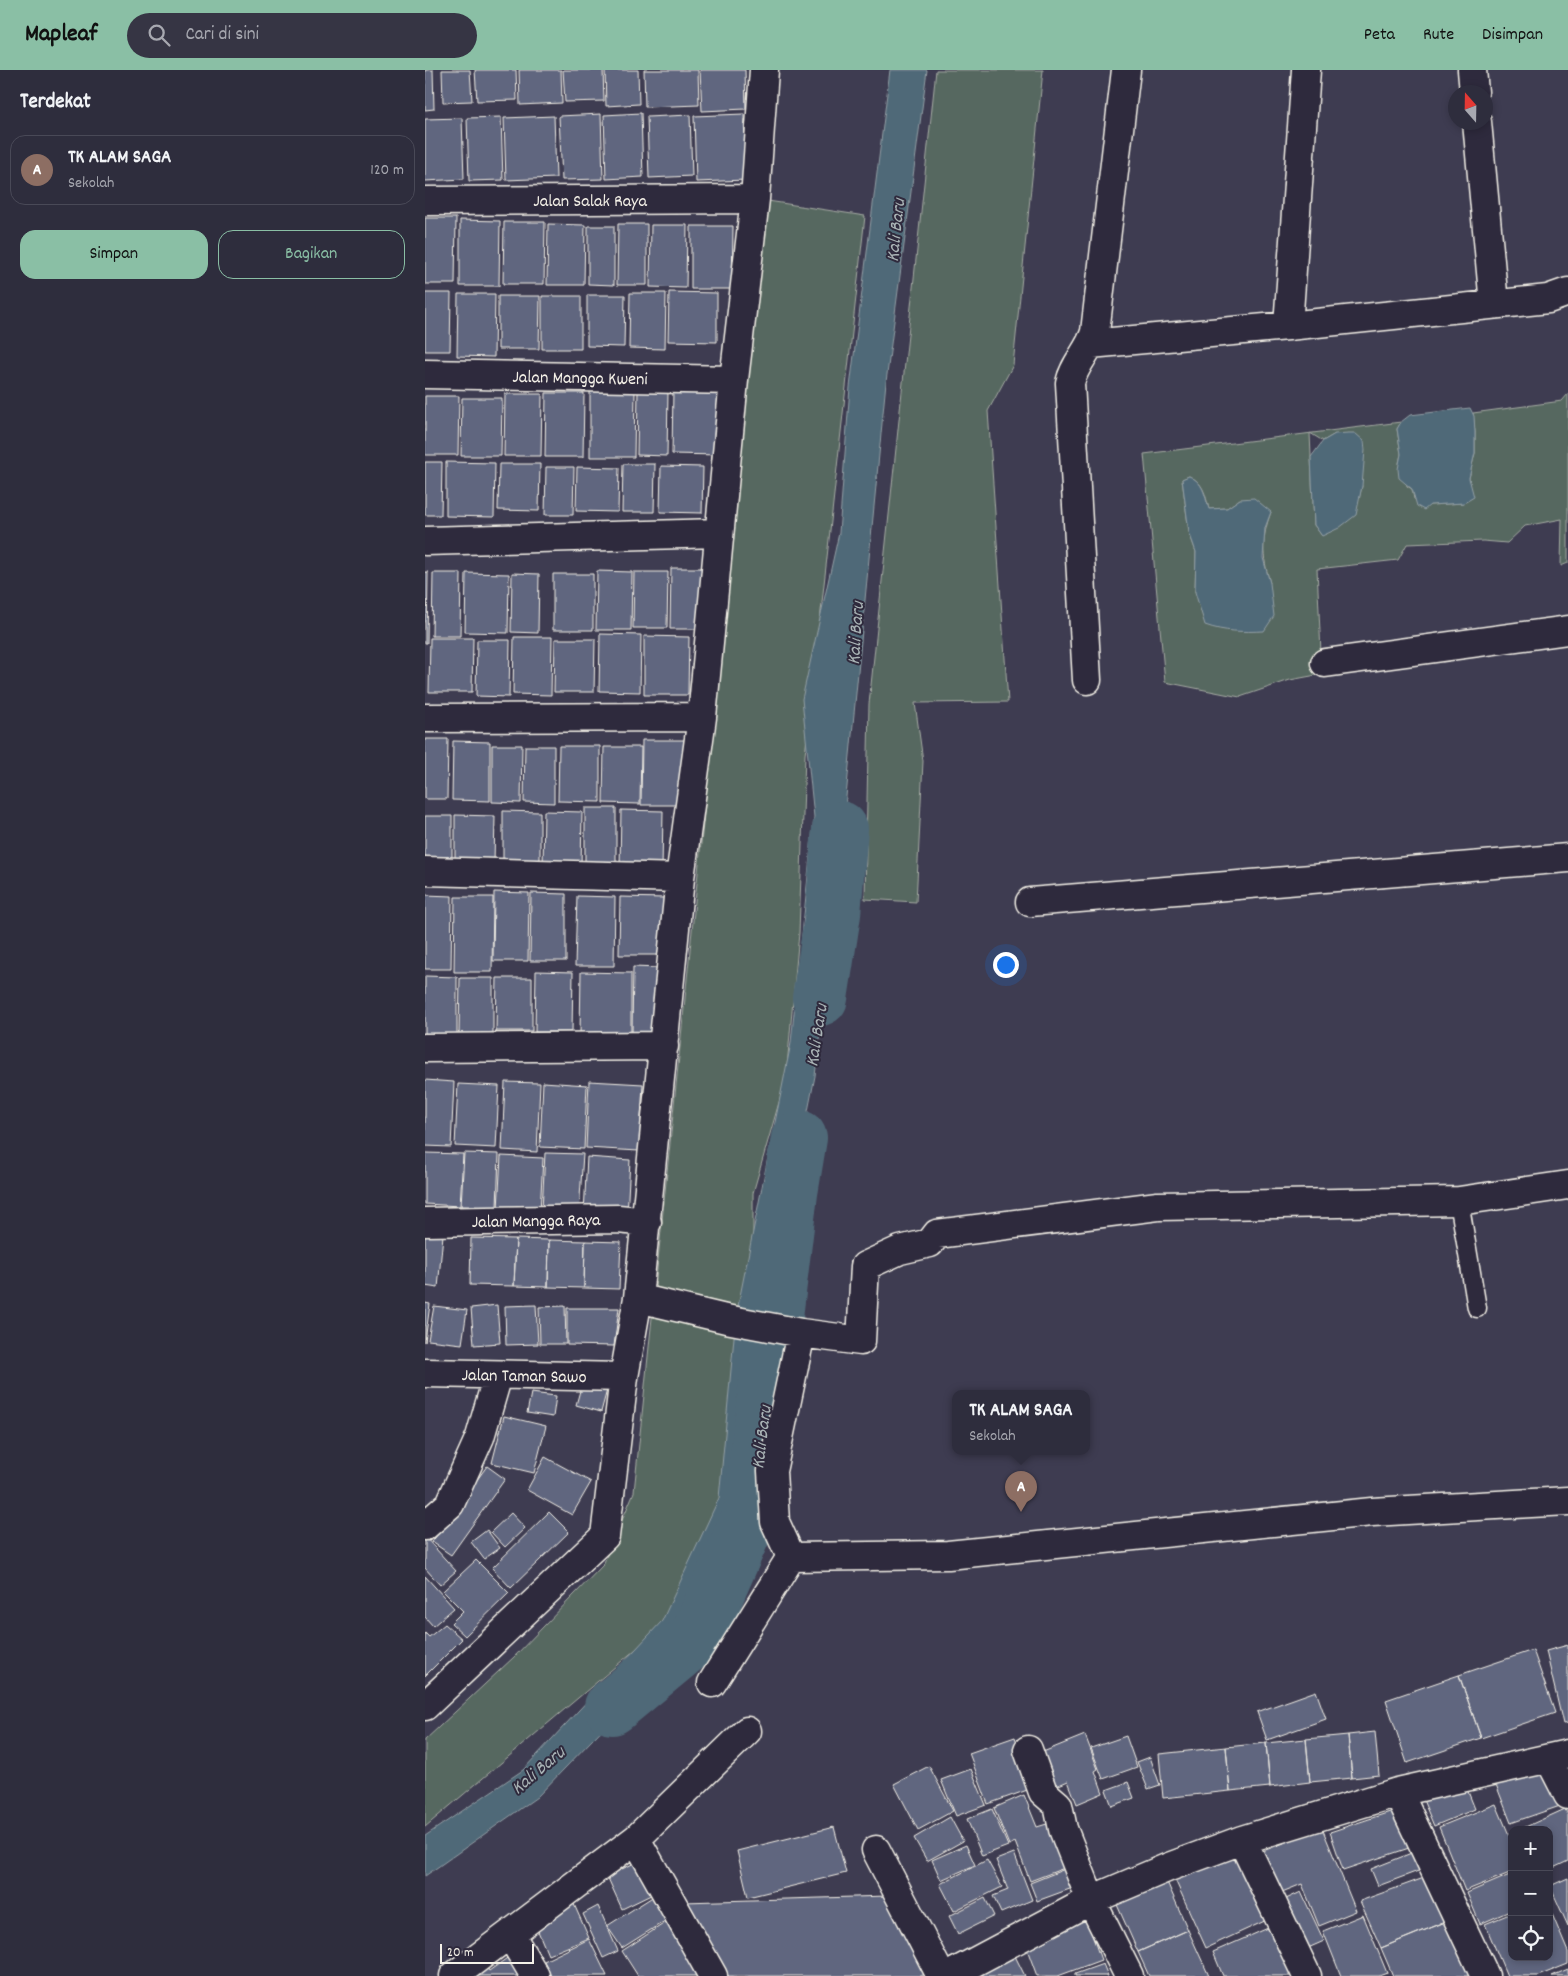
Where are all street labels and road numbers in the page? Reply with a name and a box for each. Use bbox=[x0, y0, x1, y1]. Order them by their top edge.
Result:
street label: Jalan Salak Raya bbox=[533, 190, 647, 215]
street label: Jalan Mangga Kweni bbox=[512, 366, 648, 393]
street label: Jalan Mangga Raya bbox=[471, 1209, 601, 1236]
street label: Jalan Taman Sawo bbox=[461, 1364, 587, 1391]

